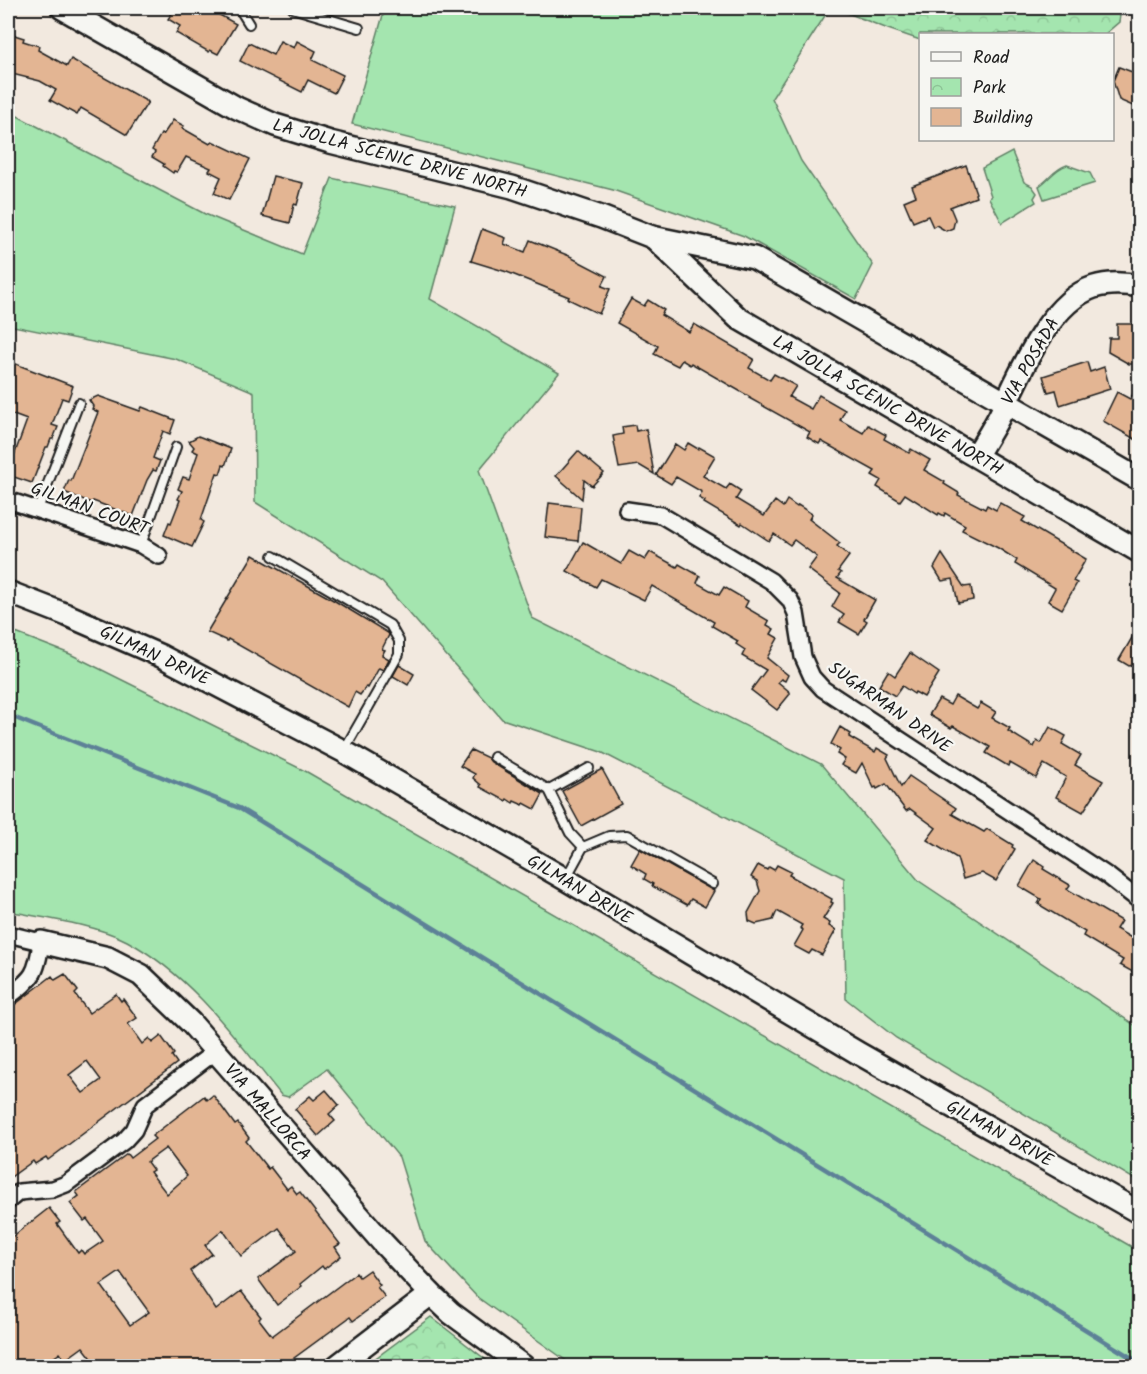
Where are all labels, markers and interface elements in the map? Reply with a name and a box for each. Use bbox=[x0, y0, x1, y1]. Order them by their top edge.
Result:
legend bbox=[919, 33, 1114, 141]
text: Road bbox=[973, 44, 1010, 73]
text: Park bbox=[973, 74, 1006, 103]
text: Building bbox=[973, 104, 1033, 133]
street label: LA JOLLA SCENIC DRIVE NORTH bbox=[269, 111, 530, 207]
street label: VIA POSADA bbox=[994, 312, 1068, 411]
street label: LA JOLLA SCENIC DRIVE NORTH bbox=[766, 328, 1008, 484]
street label: GILMAN COURT bbox=[26, 475, 154, 545]
street label: GILMAN DRIVE bbox=[94, 618, 215, 695]
street label: SUGARMAN DRIVE bbox=[821, 655, 957, 762]
street label: GILMAN DRIVE bbox=[521, 847, 638, 934]
street label: VIA MALLORCA bbox=[216, 1058, 318, 1168]
street label: GILMAN DRIVE bbox=[940, 1093, 1059, 1176]

